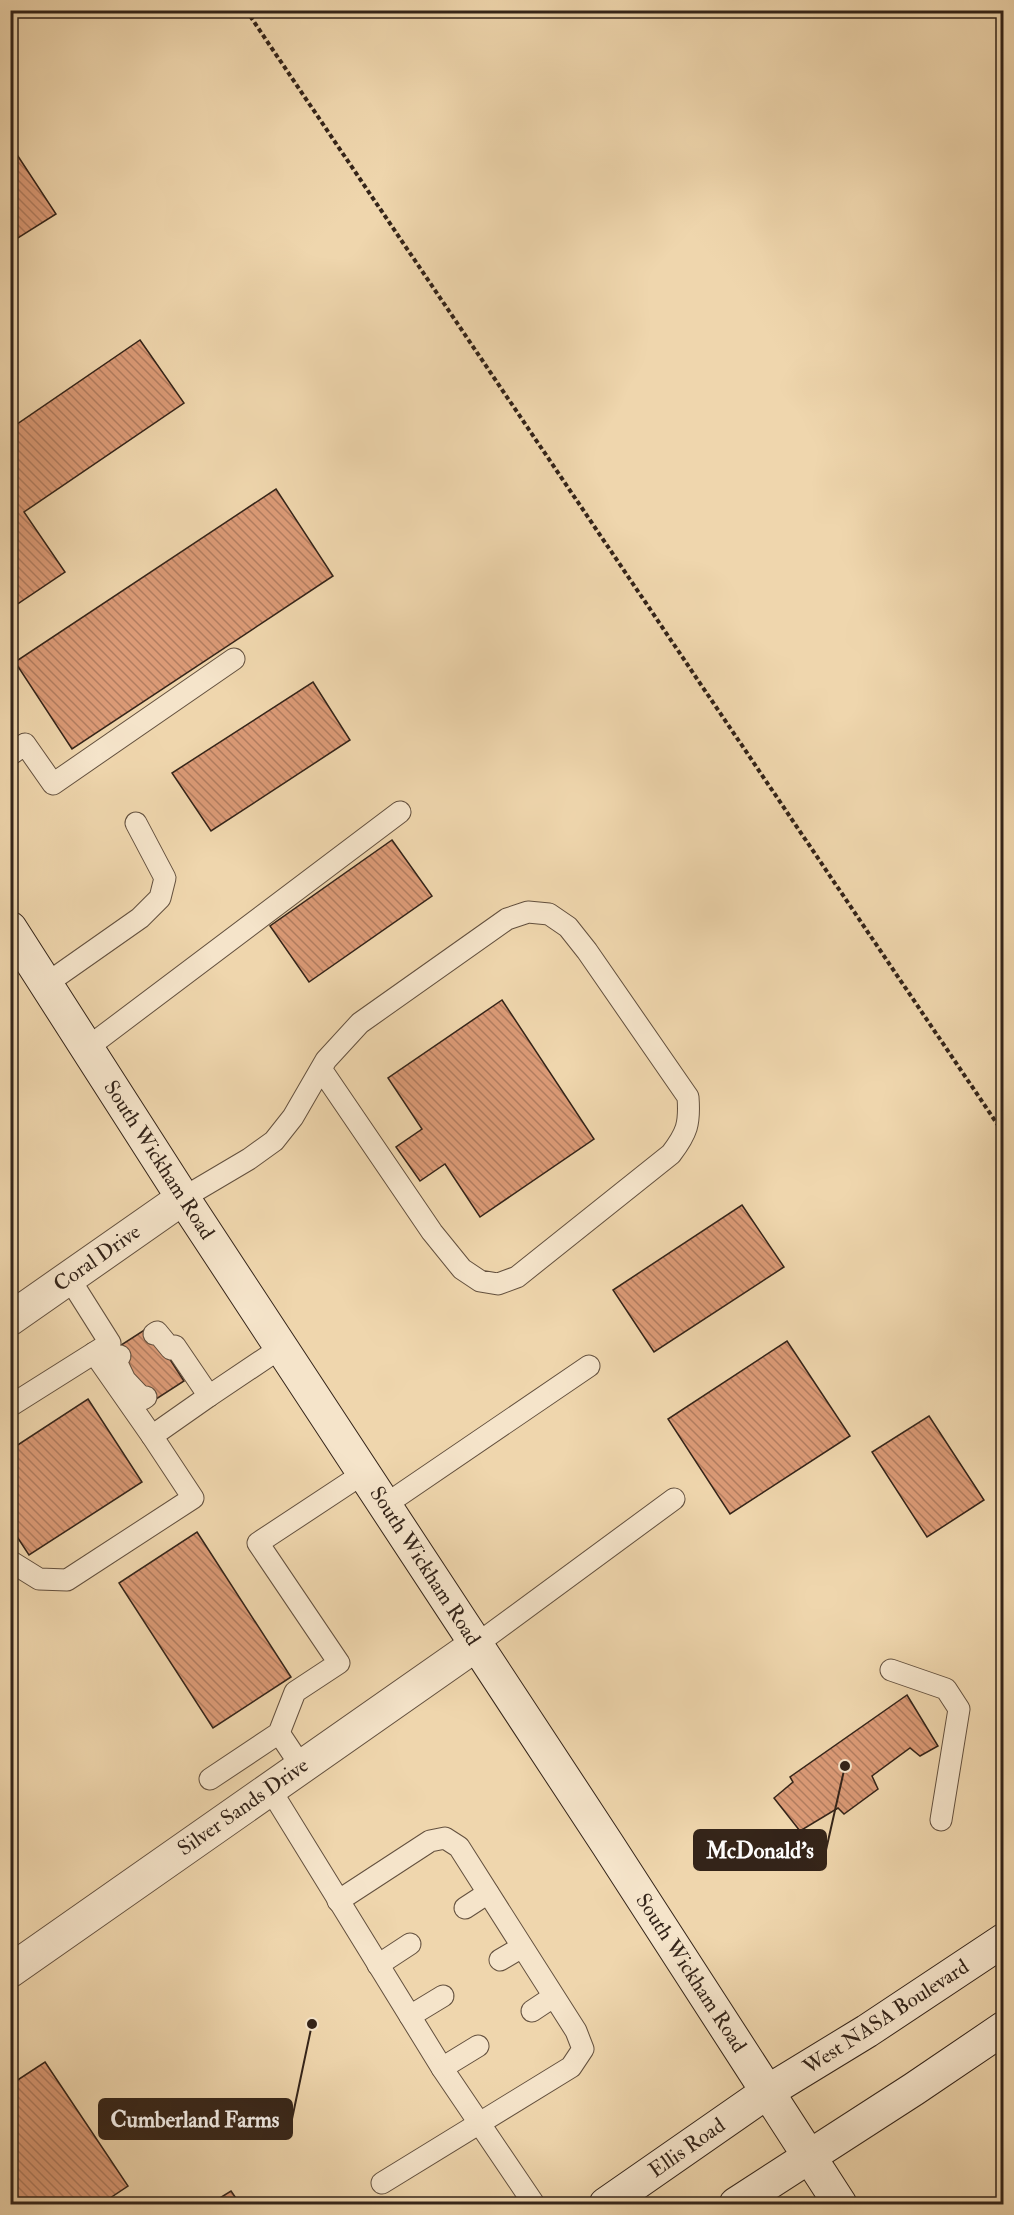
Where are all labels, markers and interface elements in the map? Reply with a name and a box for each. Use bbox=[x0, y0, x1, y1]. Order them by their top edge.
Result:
street label: South Wickham Road bbox=[97, 1075, 221, 1245]
street label: Coral Drive bbox=[48, 1218, 146, 1298]
street label: South Wickham Road bbox=[363, 1481, 487, 1651]
street label: Silver Sands Drive bbox=[172, 1752, 314, 1862]
callout: McDonald's bbox=[694, 1830, 826, 1870]
text: McDonald's bbox=[705, 1837, 814, 1865]
street label: South Wickham Road bbox=[629, 1888, 753, 2058]
street label: West NASA Boulevard bbox=[797, 1953, 975, 2081]
callout: Cumberland Farms bbox=[99, 2099, 292, 2139]
text: Cumberland Farms bbox=[111, 2106, 280, 2134]
street label: Ellis Road bbox=[644, 2112, 731, 2184]

